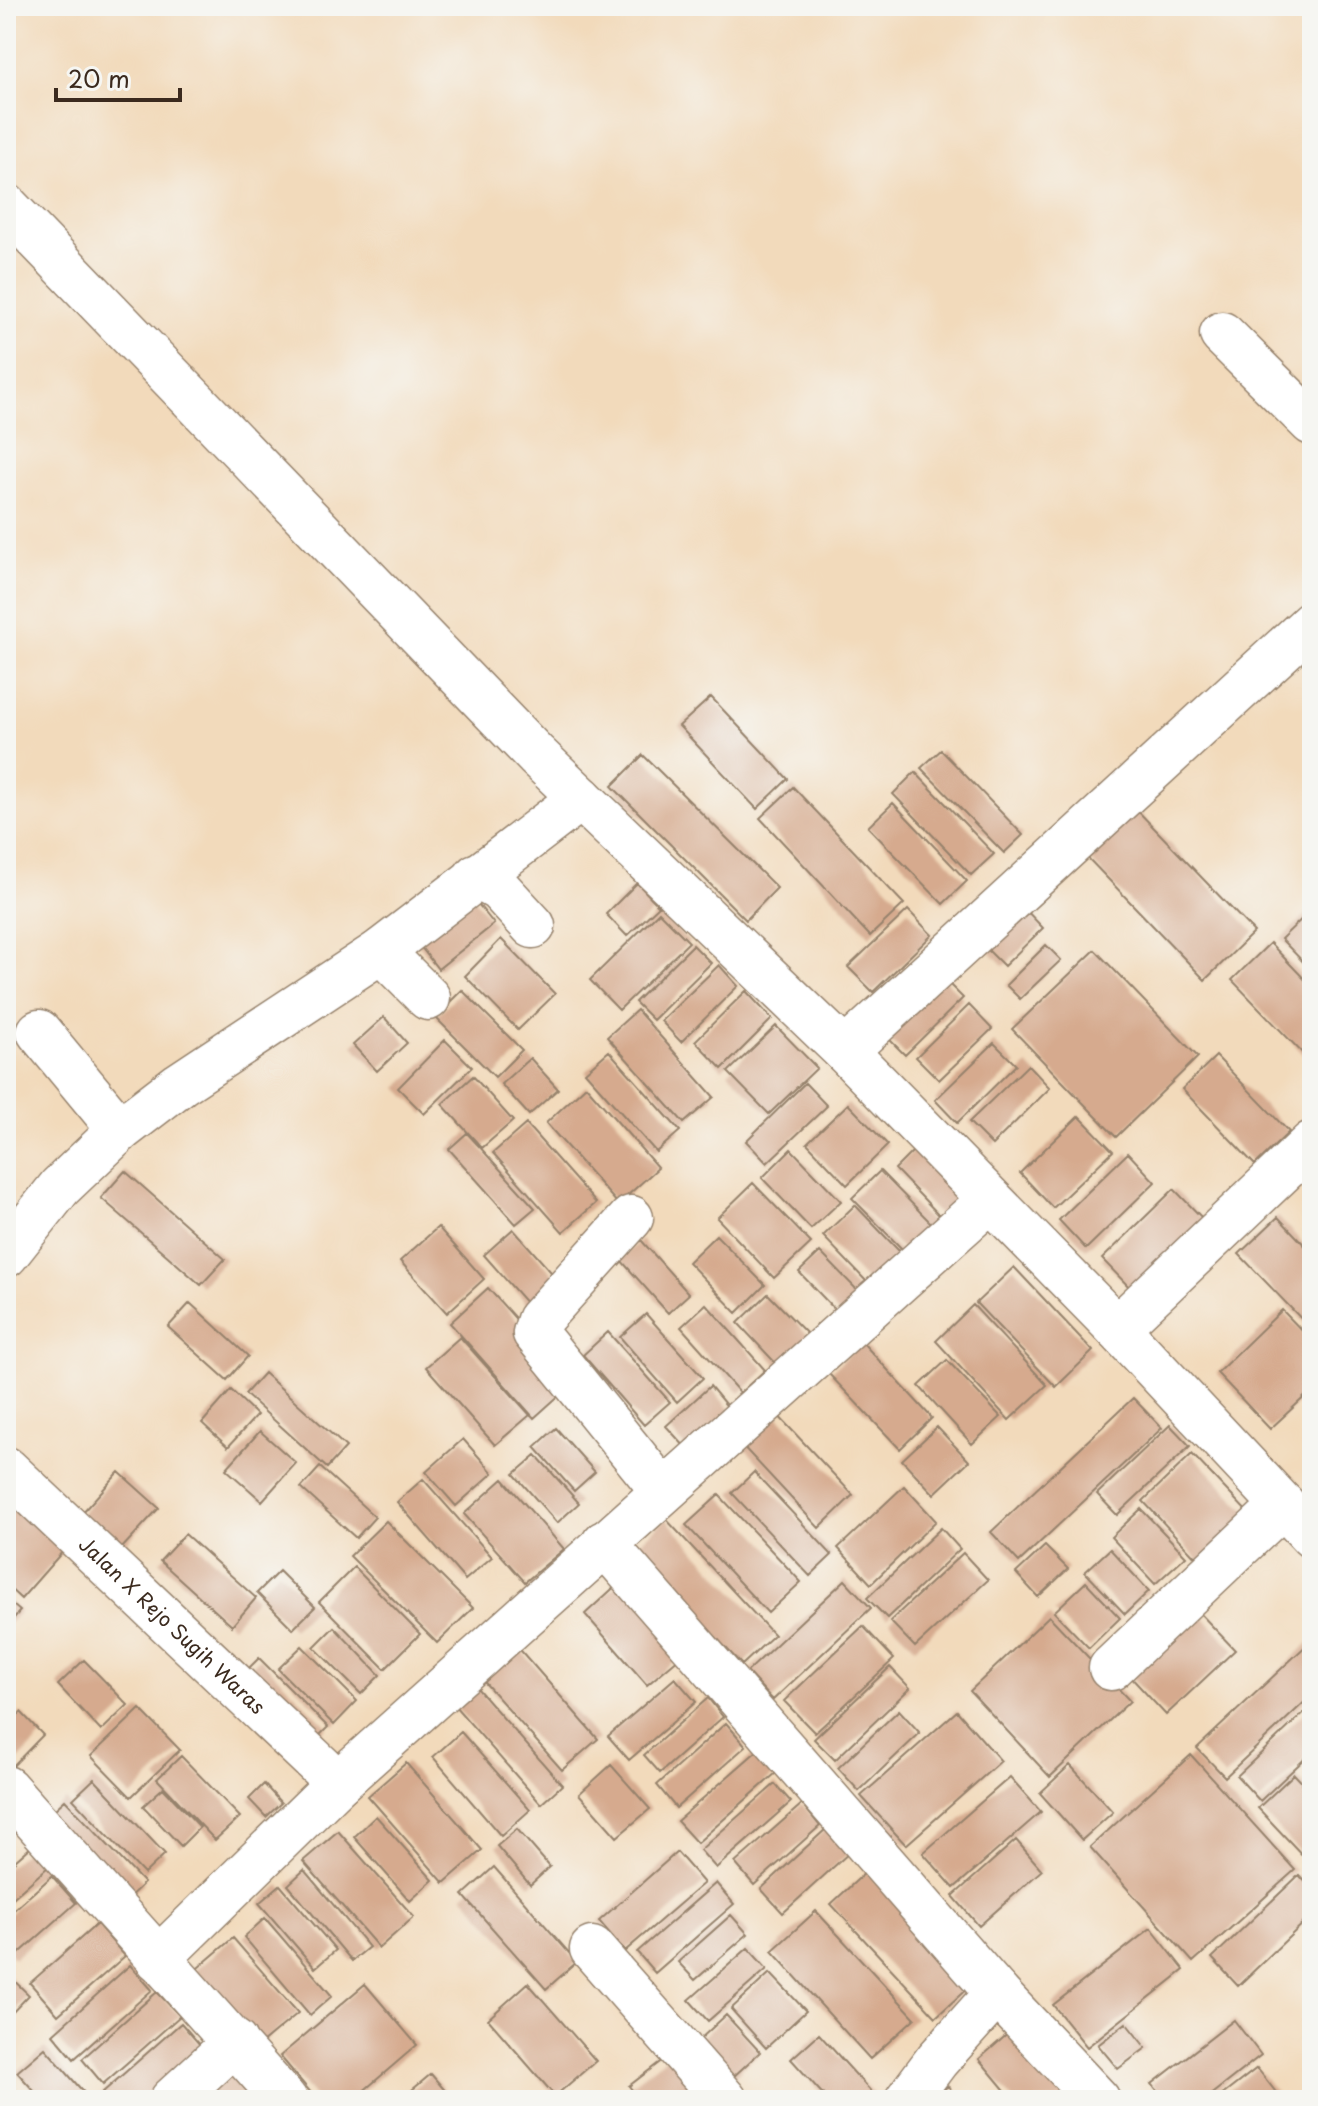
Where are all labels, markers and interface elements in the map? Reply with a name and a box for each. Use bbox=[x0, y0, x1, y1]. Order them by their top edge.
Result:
scale bar bbox=[56, 52, 180, 102]
text: 20 m bbox=[68, 60, 130, 96]
street label: Jalan X Rejo Sugih Waras bbox=[72, 1529, 272, 1721]

